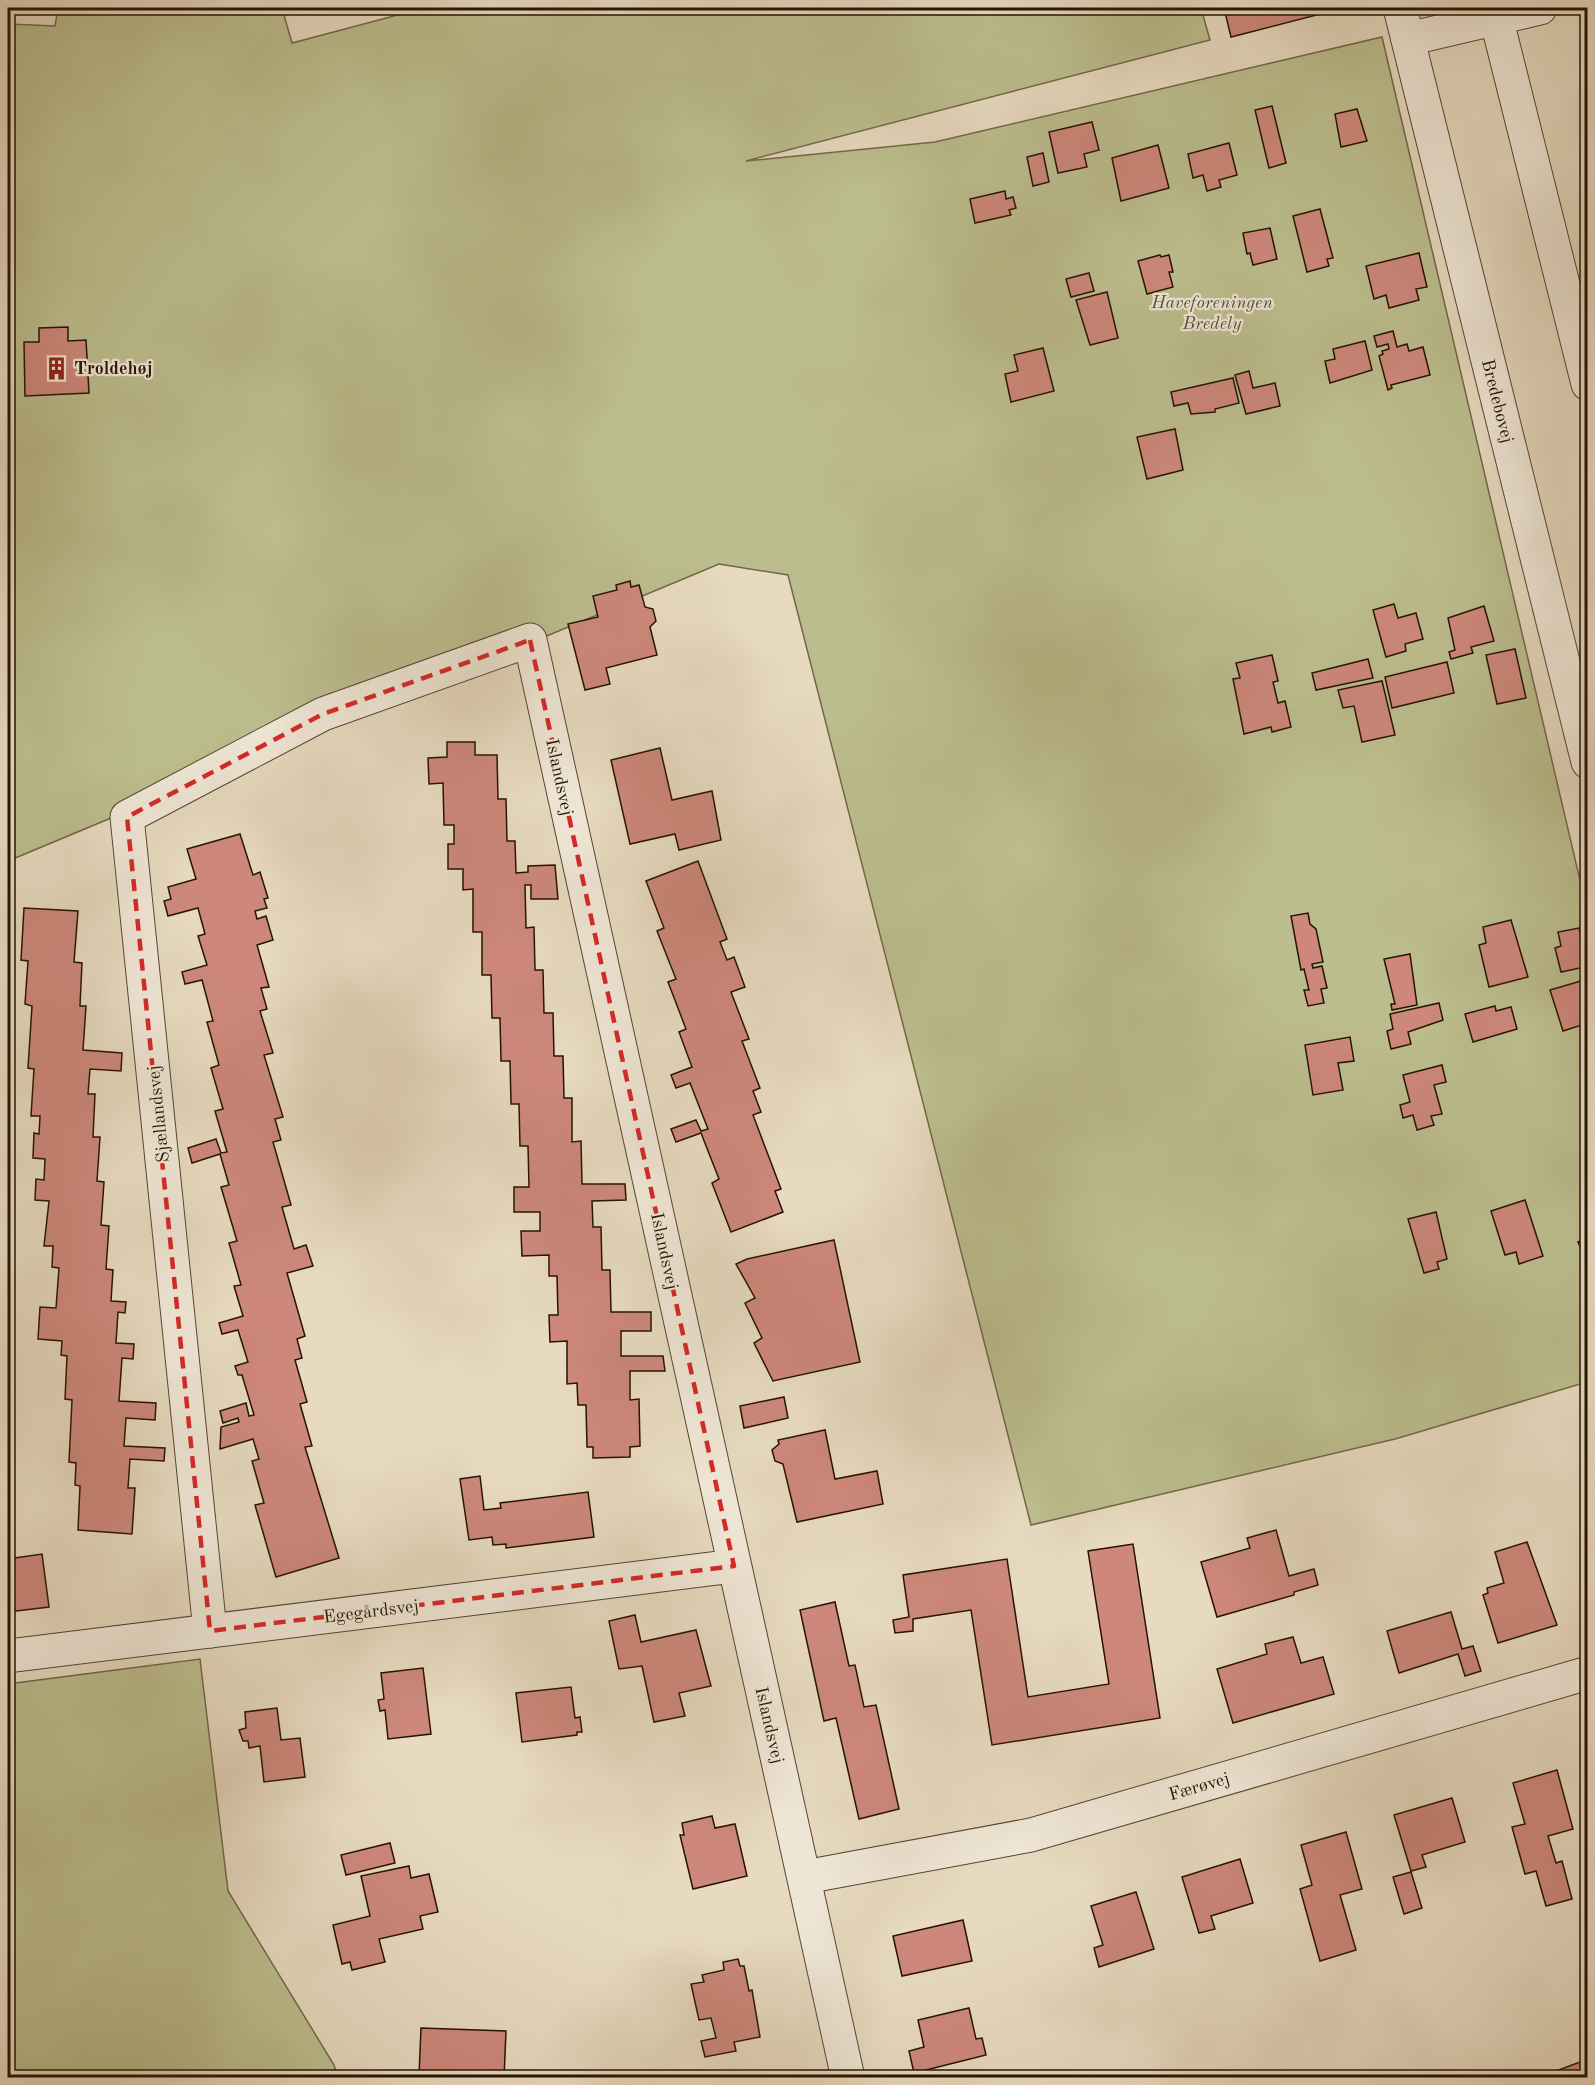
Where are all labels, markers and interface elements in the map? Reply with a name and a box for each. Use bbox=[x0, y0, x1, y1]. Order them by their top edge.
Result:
park label: Haveforeningen Bredely bbox=[1150, 294, 1273, 333]
building icon: Troldehøj bbox=[43, 355, 69, 381]
street label: Bredebovej bbox=[1478, 357, 1516, 445]
place label: Troldehøj bbox=[74, 360, 152, 378]
street label: Islandsvej bbox=[542, 737, 576, 817]
street label: Sjællandsvej bbox=[145, 1064, 173, 1163]
street label: Islandsvej bbox=[647, 1211, 681, 1291]
street label: Egegårdsvej bbox=[322, 1597, 420, 1627]
street label: Islandsvej bbox=[751, 1685, 787, 1765]
street label: Færøvej bbox=[1167, 1770, 1232, 1804]

